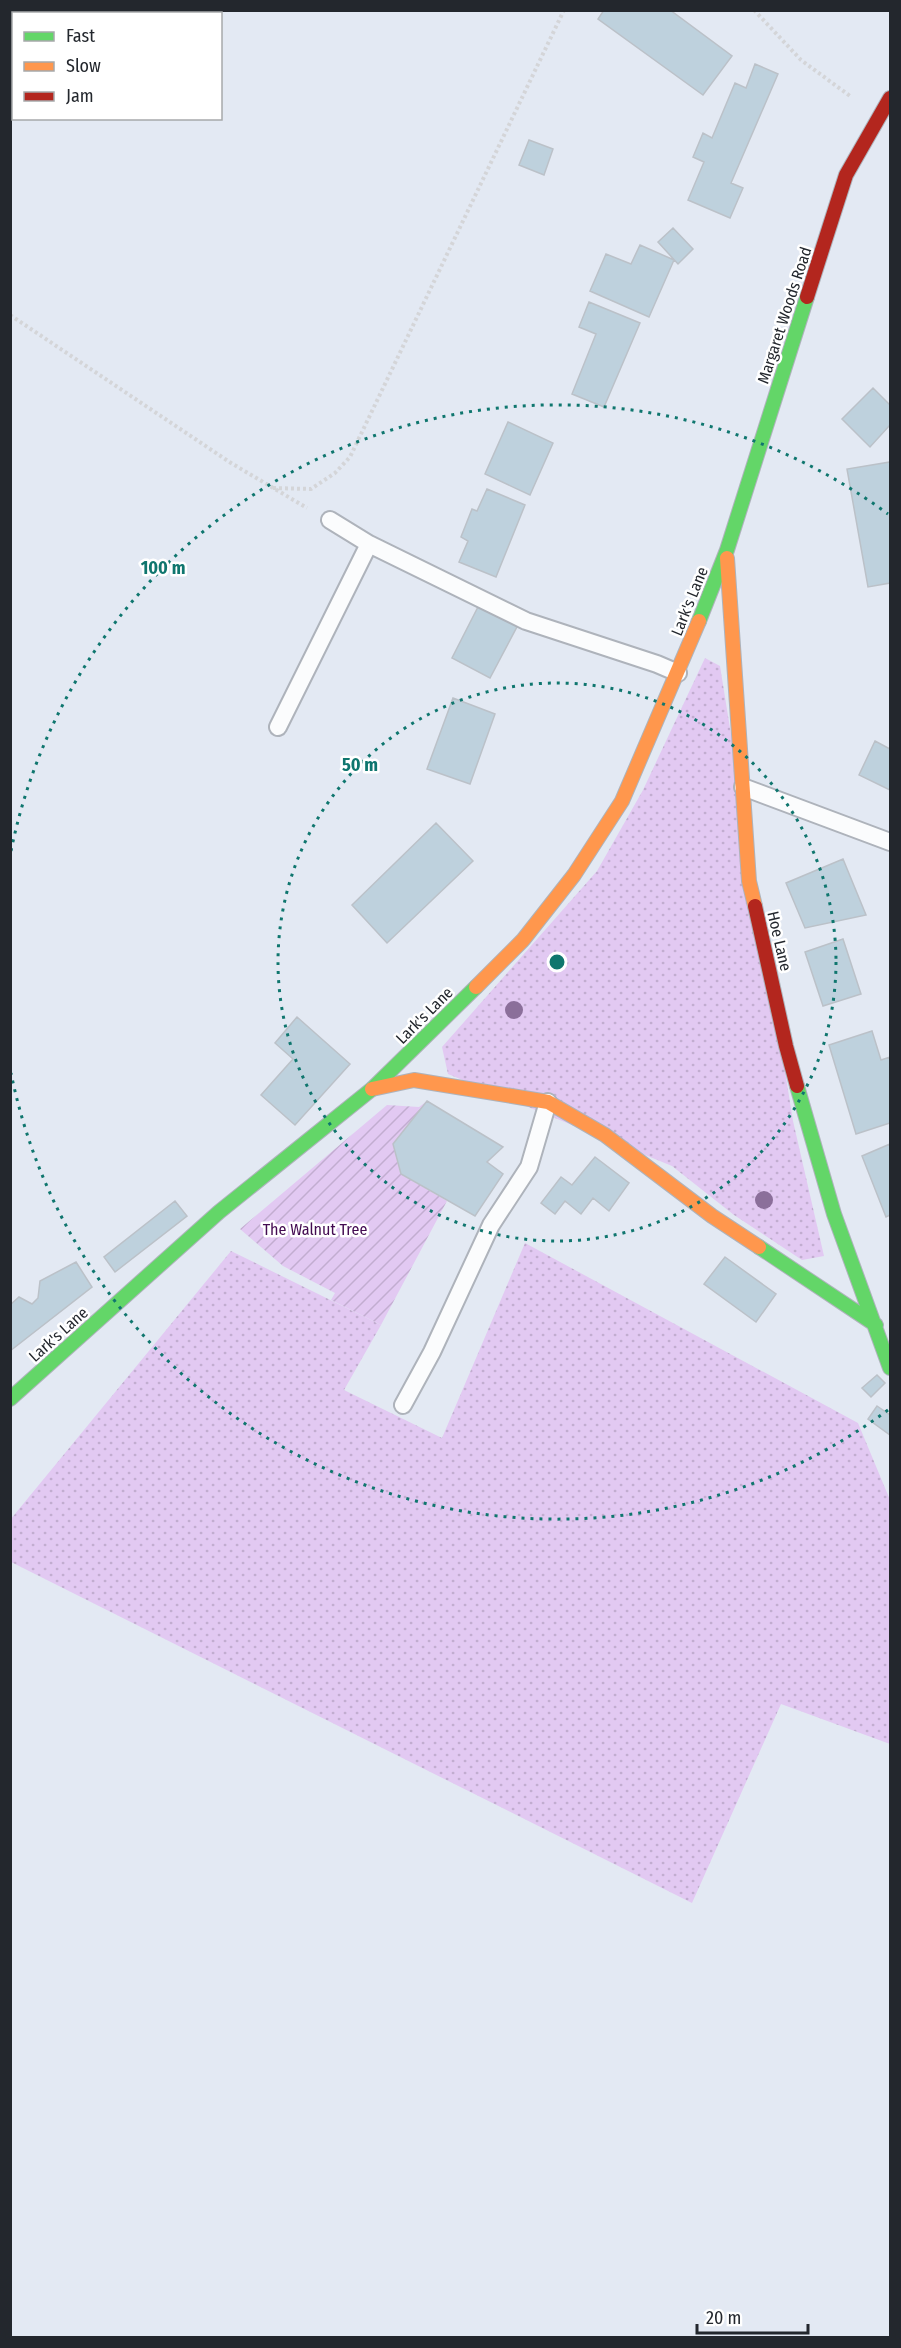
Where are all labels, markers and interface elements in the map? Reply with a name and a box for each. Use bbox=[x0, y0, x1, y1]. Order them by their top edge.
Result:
legend bbox=[12, 12, 222, 120]
text: Fast bbox=[66, 25, 95, 47]
text: Slow bbox=[66, 55, 101, 77]
text: Jam bbox=[66, 85, 94, 107]
street label: Margaret Woods Road bbox=[753, 244, 816, 386]
text: 100 m bbox=[141, 557, 185, 579]
street label: Lark's Lane bbox=[667, 564, 712, 638]
text: 50 m bbox=[342, 754, 378, 776]
street label: Hoe Lane bbox=[763, 909, 796, 973]
centre of rings bbox=[547, 952, 567, 972]
street label: Lark's Lane bbox=[392, 983, 457, 1048]
park label: The Walnut Tree bbox=[263, 1220, 367, 1239]
street label: Lark's Lane bbox=[25, 1303, 92, 1366]
scale bar bbox=[697, 2297, 808, 2335]
text: 20 m bbox=[706, 2307, 741, 2329]

